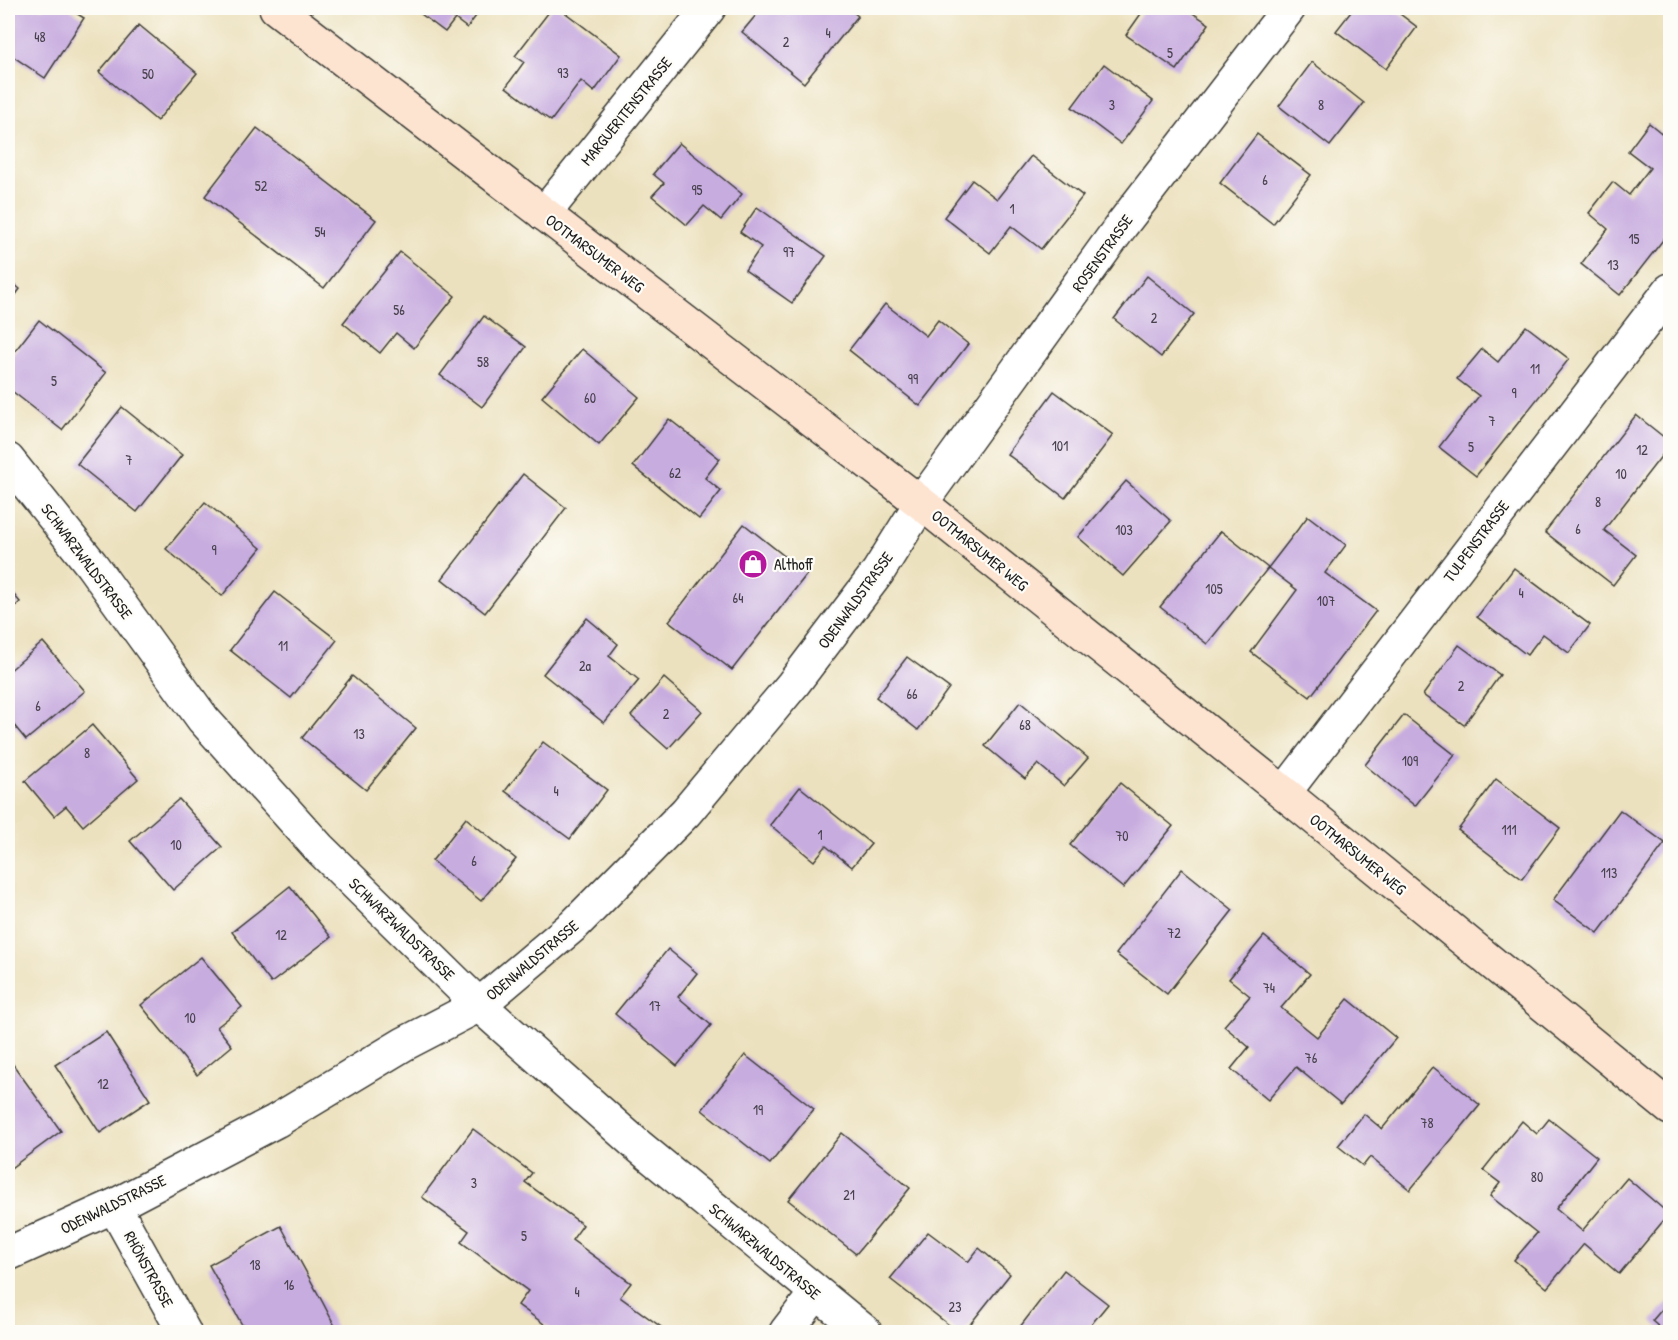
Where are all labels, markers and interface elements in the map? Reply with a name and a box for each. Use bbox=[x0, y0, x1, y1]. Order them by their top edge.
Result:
house number: 4 bbox=[825, 23, 831, 42]
house number: 48 bbox=[34, 27, 46, 46]
house number: 2 bbox=[783, 32, 790, 51]
house number: 5 bbox=[1167, 43, 1173, 62]
street label: MARGUERITENSTRASSE bbox=[575, 52, 677, 170]
house number: 93 bbox=[557, 63, 569, 82]
house number: 50 bbox=[142, 64, 154, 83]
house number: 3 bbox=[1109, 95, 1115, 114]
house number: 8 bbox=[1318, 95, 1324, 114]
house number: 6 bbox=[1262, 170, 1268, 189]
house number: 52 bbox=[255, 176, 268, 195]
house number: 95 bbox=[691, 180, 703, 199]
house number: 1 bbox=[1009, 199, 1015, 218]
street label: OOTMARSUMER WEG bbox=[541, 209, 649, 298]
street label: ROSENSTRASSE bbox=[1066, 210, 1138, 296]
house number: 54 bbox=[314, 222, 326, 241]
house number: 15 bbox=[1628, 229, 1640, 248]
house number: 97 bbox=[783, 242, 795, 261]
house number: 13 bbox=[1607, 255, 1619, 274]
house number: 56 bbox=[393, 300, 405, 319]
house number: 2 bbox=[1151, 308, 1158, 327]
house number: 58 bbox=[477, 352, 489, 371]
house number: 11 bbox=[1530, 359, 1540, 378]
house number: 99 bbox=[908, 369, 918, 388]
house number: 5 bbox=[51, 371, 57, 390]
house number: 9 bbox=[1511, 383, 1517, 402]
house number: 60 bbox=[584, 388, 596, 407]
house number: 7 bbox=[1489, 411, 1496, 430]
house number: 101 bbox=[1052, 436, 1068, 455]
house number: 5 bbox=[1468, 437, 1474, 456]
house number: 12 bbox=[1636, 440, 1648, 459]
house number: 7 bbox=[126, 450, 133, 469]
house number: 62 bbox=[669, 463, 682, 482]
house number: 10 bbox=[1615, 464, 1627, 483]
house number: 8 bbox=[1595, 492, 1601, 511]
street label: TULPENSTRASSE bbox=[1438, 496, 1514, 586]
street label: SCHWARZWALDSTRASSE bbox=[36, 499, 138, 623]
street label: OOTMARSUMER WEG bbox=[927, 504, 1033, 596]
house number: 6 bbox=[1575, 519, 1581, 538]
house number: 103 bbox=[1115, 520, 1133, 539]
house number: 9 bbox=[211, 540, 217, 559]
street label: ODENWALDSTRASSE bbox=[812, 547, 898, 653]
shop icon: Althoff bbox=[737, 548, 769, 580]
place label: Althoff bbox=[774, 553, 814, 575]
house number: 105 bbox=[1205, 579, 1223, 598]
house number: 4 bbox=[1518, 583, 1524, 602]
house number: 64 bbox=[733, 588, 743, 607]
house number: 107 bbox=[1317, 591, 1335, 610]
house number: 11 bbox=[278, 636, 288, 655]
house number: 2a bbox=[579, 656, 592, 675]
house number: 2 bbox=[1458, 676, 1465, 695]
house number: 66 bbox=[906, 684, 918, 703]
house number: 6 bbox=[35, 696, 41, 715]
house number: 2 bbox=[663, 704, 670, 723]
house number: 68 bbox=[1019, 715, 1031, 734]
house number: 13 bbox=[353, 724, 365, 743]
house number: 8 bbox=[84, 743, 90, 762]
house number: 109 bbox=[1402, 751, 1418, 770]
house number: 4 bbox=[553, 781, 559, 800]
street label: OOTMARSUMER WEG bbox=[1305, 808, 1411, 900]
house number: 111 bbox=[1501, 820, 1517, 839]
house number: 1 bbox=[817, 825, 823, 844]
house number: 70 bbox=[1115, 826, 1129, 845]
house number: 10 bbox=[170, 835, 182, 854]
house number: 6 bbox=[471, 851, 477, 870]
house number: 113 bbox=[1601, 863, 1617, 882]
street label: SCHWARZWALDSTRASSE bbox=[344, 873, 460, 985]
street label: ODENWALDSTRASSE bbox=[481, 915, 583, 1005]
house number: 72 bbox=[1167, 923, 1181, 942]
house number: 12 bbox=[275, 925, 287, 944]
house number: 74 bbox=[1263, 978, 1275, 997]
house number: 17 bbox=[649, 996, 661, 1015]
house number: 10 bbox=[184, 1008, 196, 1027]
house number: 76 bbox=[1305, 1048, 1318, 1067]
house number: 12 bbox=[97, 1074, 109, 1093]
house number: 19 bbox=[753, 1100, 763, 1119]
house number: 78 bbox=[1421, 1113, 1434, 1132]
house number: 80 bbox=[1531, 1167, 1543, 1186]
street label: ODENWALDSTRASSE bbox=[57, 1169, 169, 1239]
house number: 3 bbox=[471, 1173, 477, 1192]
house number: 21 bbox=[843, 1185, 855, 1204]
street label: SCHWARZWALDSTRASSE bbox=[704, 1198, 826, 1304]
house number: 5 bbox=[521, 1226, 527, 1245]
street label: RHÖNSTRASSE bbox=[119, 1227, 179, 1311]
house number: 18 bbox=[249, 1255, 261, 1274]
house number: 16 bbox=[284, 1275, 295, 1294]
house number: 4 bbox=[574, 1282, 580, 1301]
house number: 23 bbox=[949, 1297, 961, 1316]

